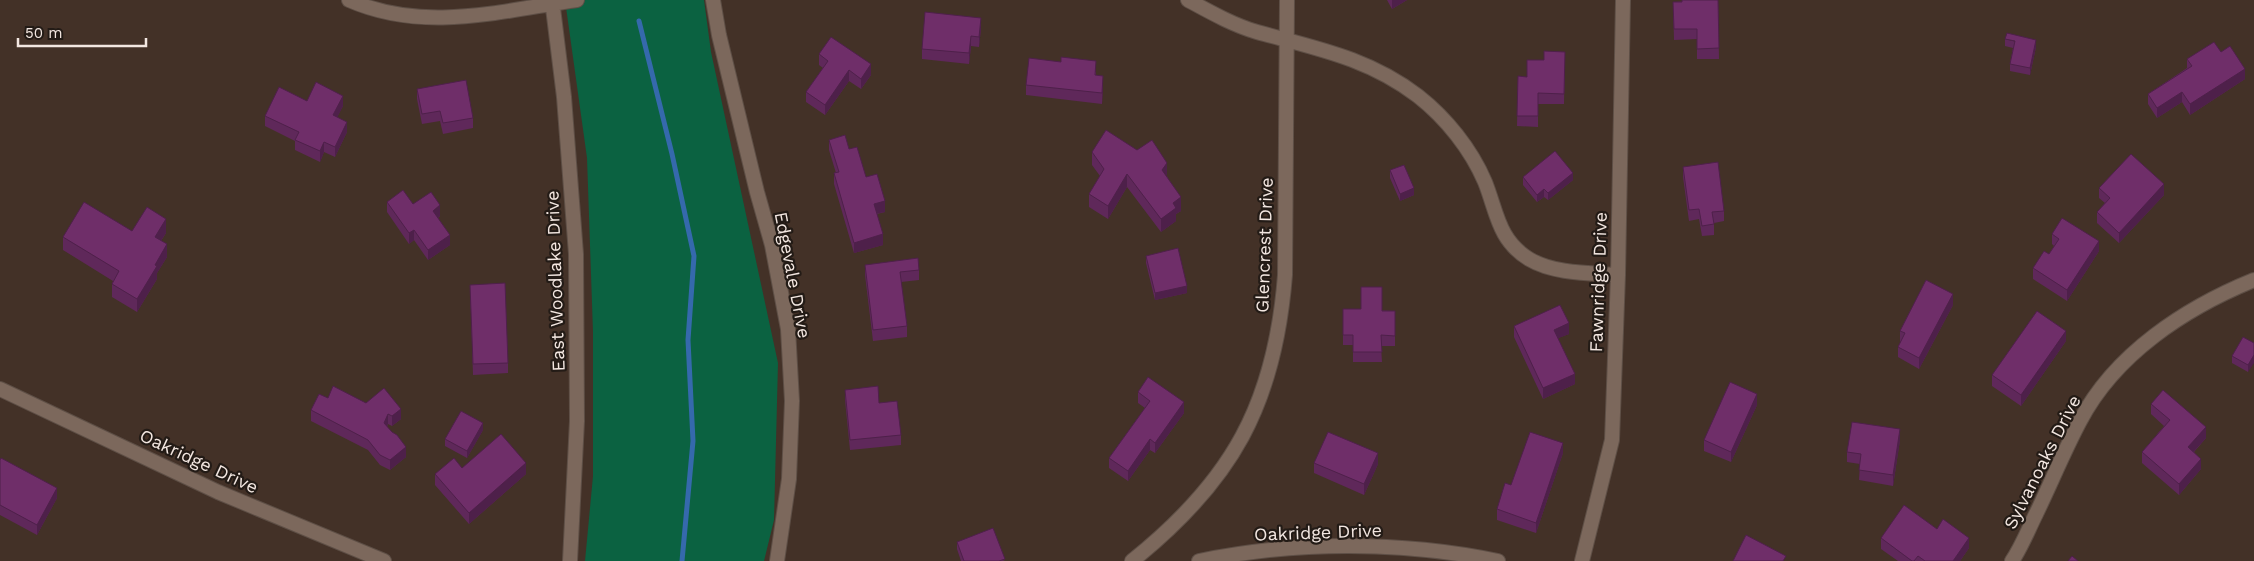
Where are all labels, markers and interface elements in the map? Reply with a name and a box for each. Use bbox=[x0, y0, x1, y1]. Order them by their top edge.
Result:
scale bar bbox=[18, 15, 145, 47]
text: 50 m bbox=[25, 24, 62, 42]
street label: Glencrest Drive bbox=[1251, 177, 1277, 313]
street label: East Woodlake Drive bbox=[541, 190, 569, 372]
street label: Edgevale Drive bbox=[770, 210, 816, 340]
street label: Fawnridge Drive bbox=[1585, 211, 1611, 353]
street label: Sylvanoaks Drive bbox=[1999, 392, 2085, 532]
street label: Oakridge Drive bbox=[136, 424, 262, 498]
street label: Oakridge Drive bbox=[1254, 519, 1382, 545]

